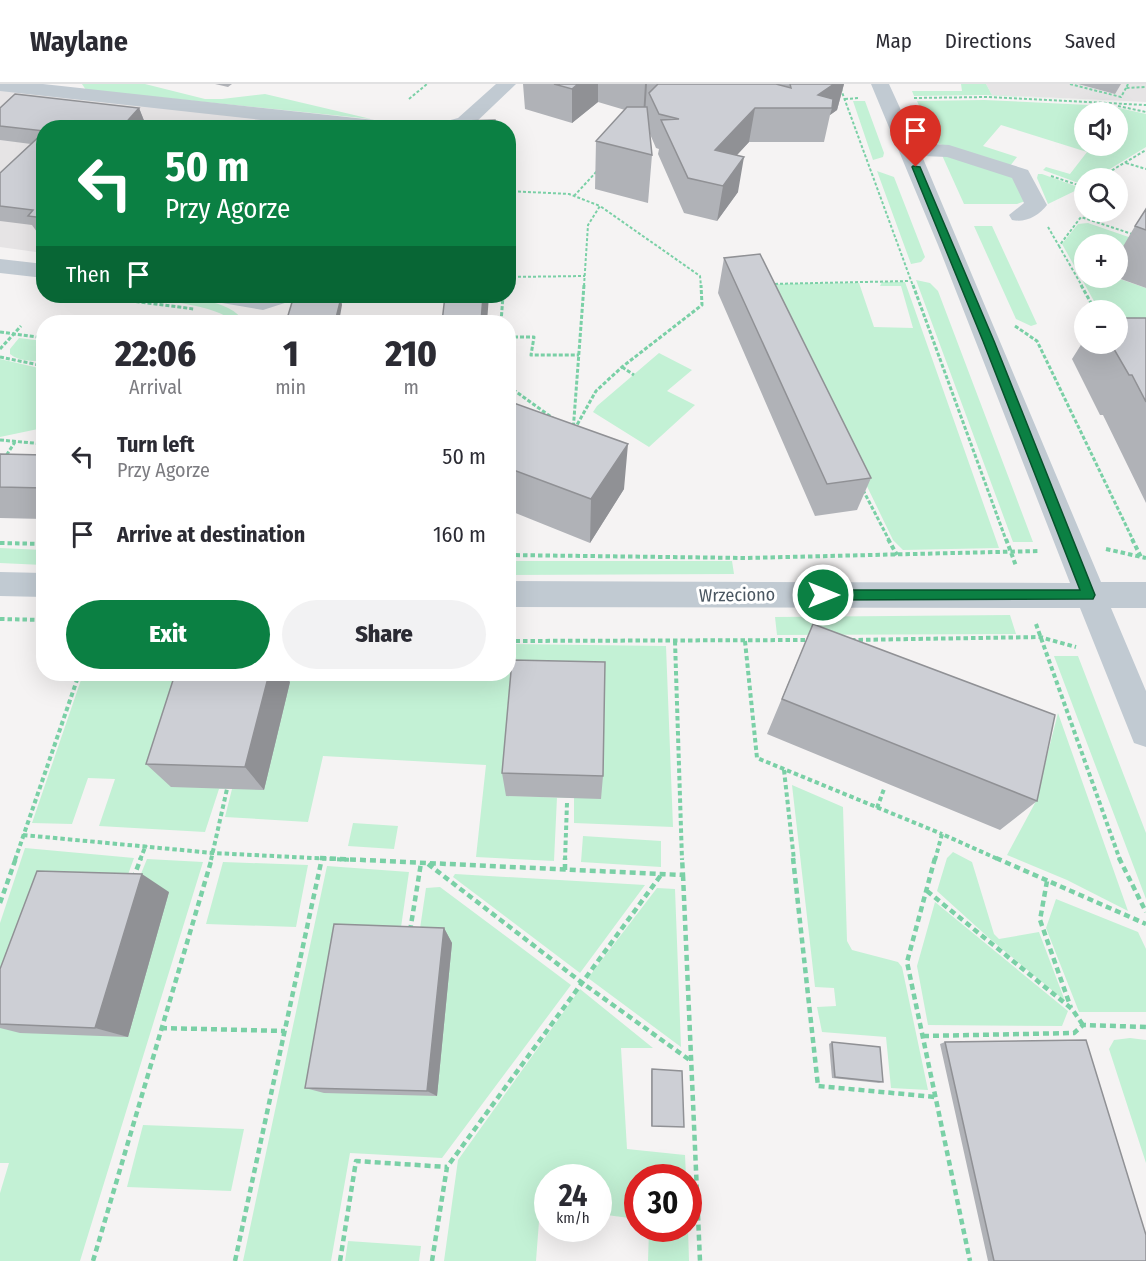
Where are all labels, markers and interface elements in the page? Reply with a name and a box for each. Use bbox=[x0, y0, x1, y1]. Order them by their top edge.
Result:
text: Waylane bbox=[30, 25, 128, 58]
text: Map bbox=[875, 28, 912, 54]
text: Directions bbox=[945, 28, 1032, 54]
text: Saved bbox=[1065, 28, 1116, 54]
map controls bbox=[1074, 102, 1128, 354]
button: sound bbox=[1074, 102, 1128, 156]
pin bbox=[890, 105, 941, 167]
icon: arrive bbox=[899, 114, 932, 147]
text: 50 m bbox=[165, 142, 249, 192]
icon: left bbox=[66, 144, 144, 222]
button: search bbox=[1074, 168, 1128, 222]
text: Przy Agorze bbox=[165, 193, 290, 225]
button: + bbox=[1074, 234, 1128, 288]
icon: arrive bbox=[122, 258, 155, 291]
text: Then bbox=[66, 261, 110, 288]
button: − bbox=[1074, 300, 1128, 354]
text: 22:06 bbox=[115, 332, 196, 376]
text: 1 bbox=[283, 332, 298, 376]
text: 210 bbox=[385, 332, 437, 376]
text: Arrival bbox=[129, 375, 182, 399]
text: min bbox=[275, 375, 306, 399]
text: m bbox=[403, 375, 419, 399]
text: Turn left bbox=[117, 431, 195, 458]
icon: left bbox=[66, 440, 99, 473]
text: 50 m bbox=[442, 443, 486, 470]
text: Przy Agorze bbox=[117, 458, 210, 482]
icon: arrive bbox=[66, 518, 99, 551]
text: Arrive at destination bbox=[117, 521, 305, 548]
text: 160 m bbox=[433, 521, 486, 548]
position arrow bbox=[791, 563, 855, 627]
street label: Wrzeciono bbox=[699, 583, 775, 607]
button: Exit bbox=[66, 600, 270, 669]
button: Share bbox=[282, 600, 486, 669]
speed limit sign: 30 bbox=[624, 1164, 702, 1242]
text: 24 bbox=[559, 1178, 587, 1214]
text: km/h bbox=[556, 1209, 590, 1227]

